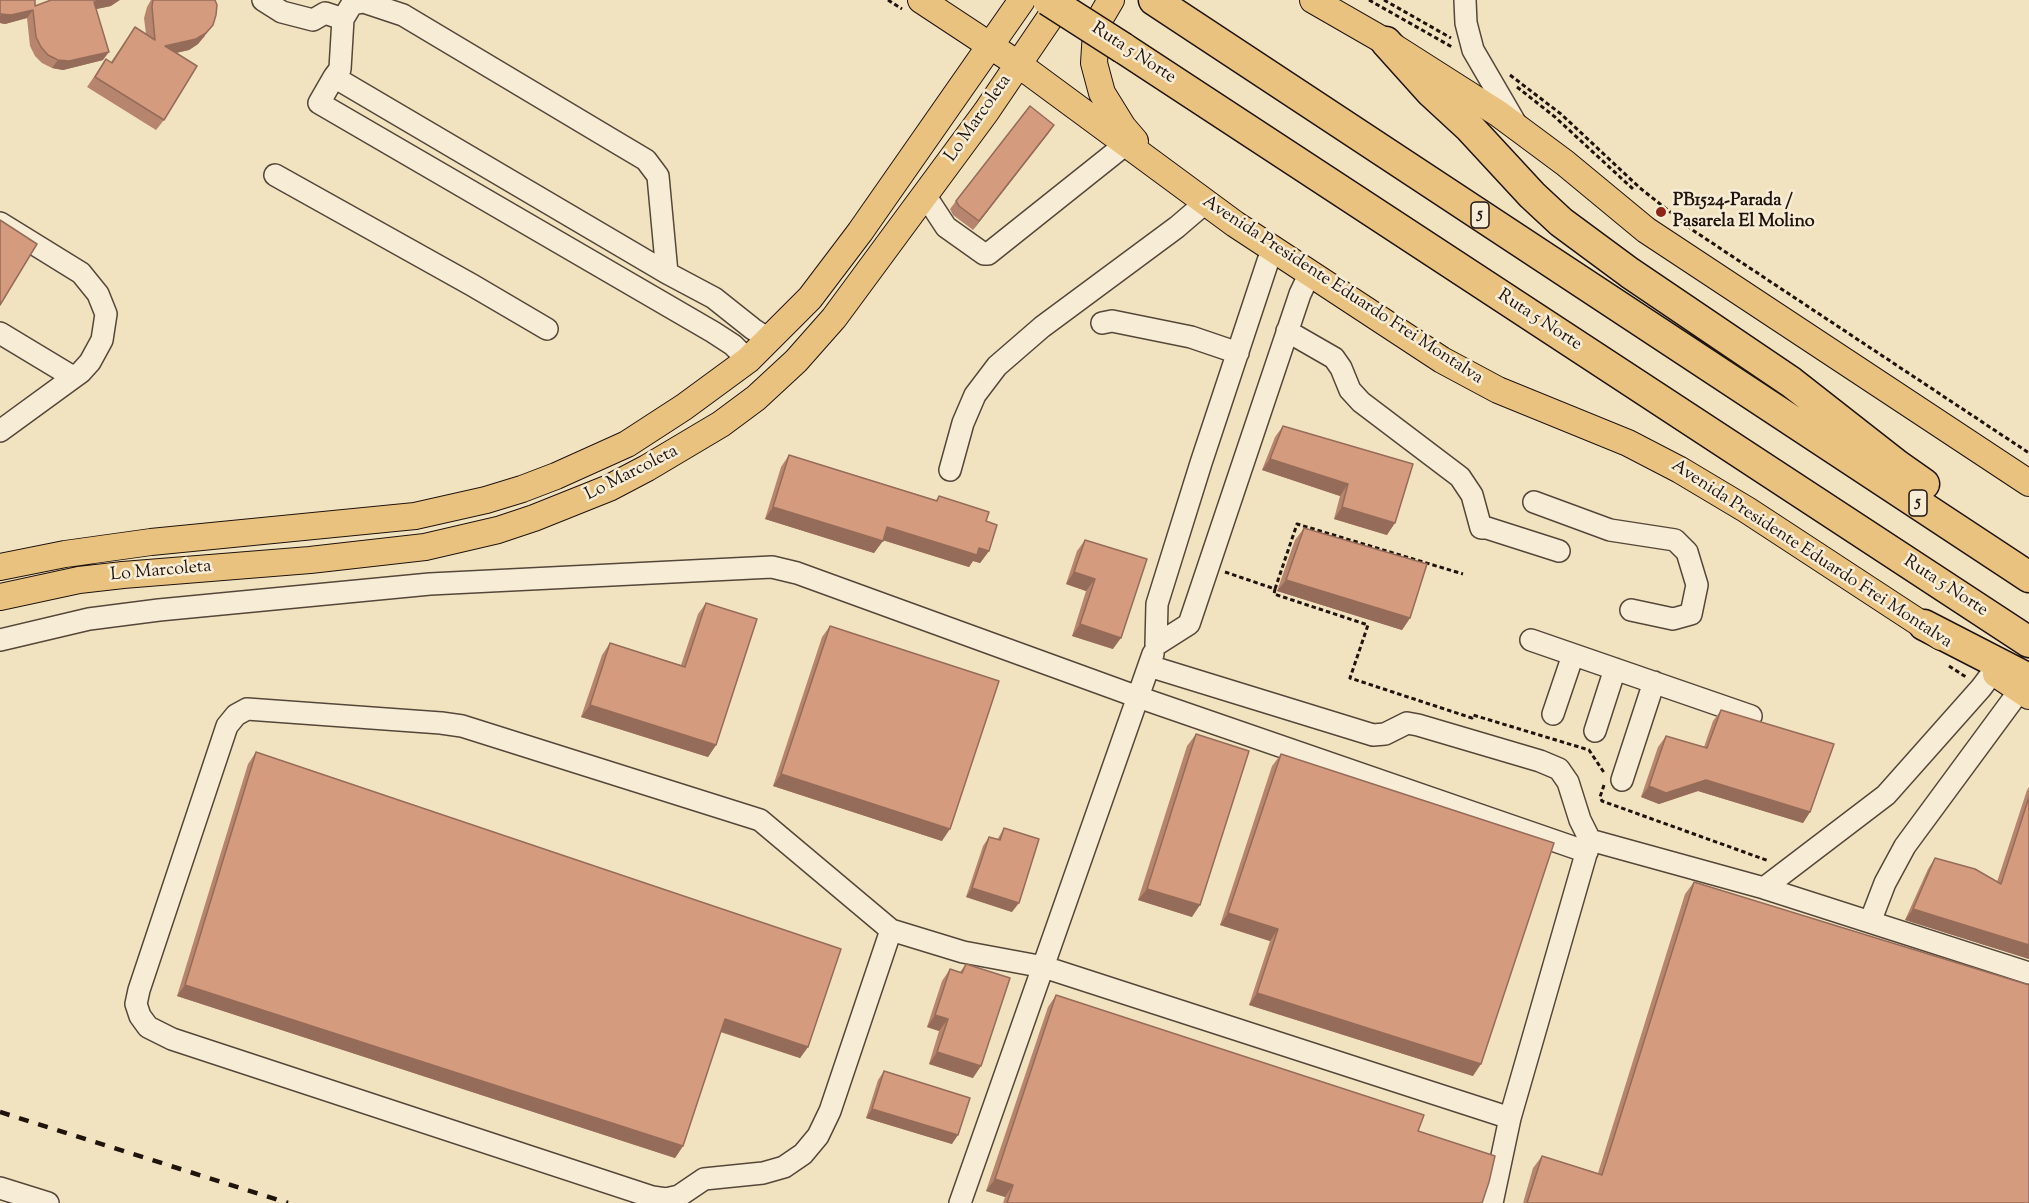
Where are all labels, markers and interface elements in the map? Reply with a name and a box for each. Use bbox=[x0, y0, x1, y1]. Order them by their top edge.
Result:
street label: Ruta 5 Norte bbox=[1087, 19, 1179, 89]
street label: Lo Marcoleta bbox=[941, 71, 1017, 167]
place label: PB1524-Parada / Pasarela El Molino bbox=[1673, 191, 1815, 234]
street label: Avenida Presidente Eduardo Frei Montalva bbox=[1198, 192, 1486, 390]
road number: 5 bbox=[1471, 202, 1489, 228]
marker: PB1524-Parada / Pasarela El Molino bbox=[1654, 205, 1668, 219]
street label: Ruta 5 Norte bbox=[1493, 286, 1585, 356]
street label: Lo Marcoleta bbox=[582, 441, 682, 507]
street label: Avenida Presidente Eduardo Frei Montalva bbox=[1667, 456, 1955, 654]
road number: 5 bbox=[1909, 490, 1927, 516]
street label: Ruta 5 Norte bbox=[1899, 552, 1991, 622]
street label: Lo Marcoleta bbox=[110, 557, 212, 587]

